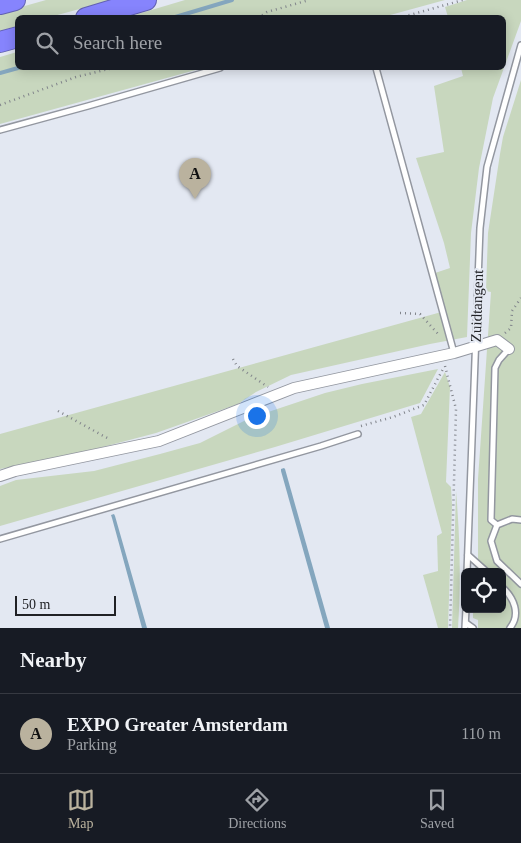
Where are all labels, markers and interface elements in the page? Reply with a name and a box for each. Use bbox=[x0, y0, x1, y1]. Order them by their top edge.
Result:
search box bbox=[15, 15, 506, 70]
icon: search bbox=[33, 29, 61, 57]
text: Search here bbox=[73, 32, 162, 53]
pin: A bbox=[179, 158, 211, 199]
street label: Zuidtangent bbox=[468, 269, 486, 342]
your location bbox=[244, 403, 270, 429]
map controls bbox=[461, 568, 506, 613]
button: locate bbox=[461, 568, 506, 613]
scale bar bbox=[15, 593, 116, 616]
text: 50 m bbox=[22, 597, 50, 612]
text: Nearby bbox=[20, 648, 87, 672]
text: EXPO Greater Amsterdam bbox=[67, 714, 288, 735]
text: A bbox=[30, 725, 42, 742]
text: 110 m bbox=[461, 725, 501, 742]
text: Parking bbox=[67, 736, 117, 753]
tab: Map bbox=[67, 786, 95, 832]
tab: Directions bbox=[228, 786, 287, 832]
tab: Saved bbox=[420, 786, 454, 832]

